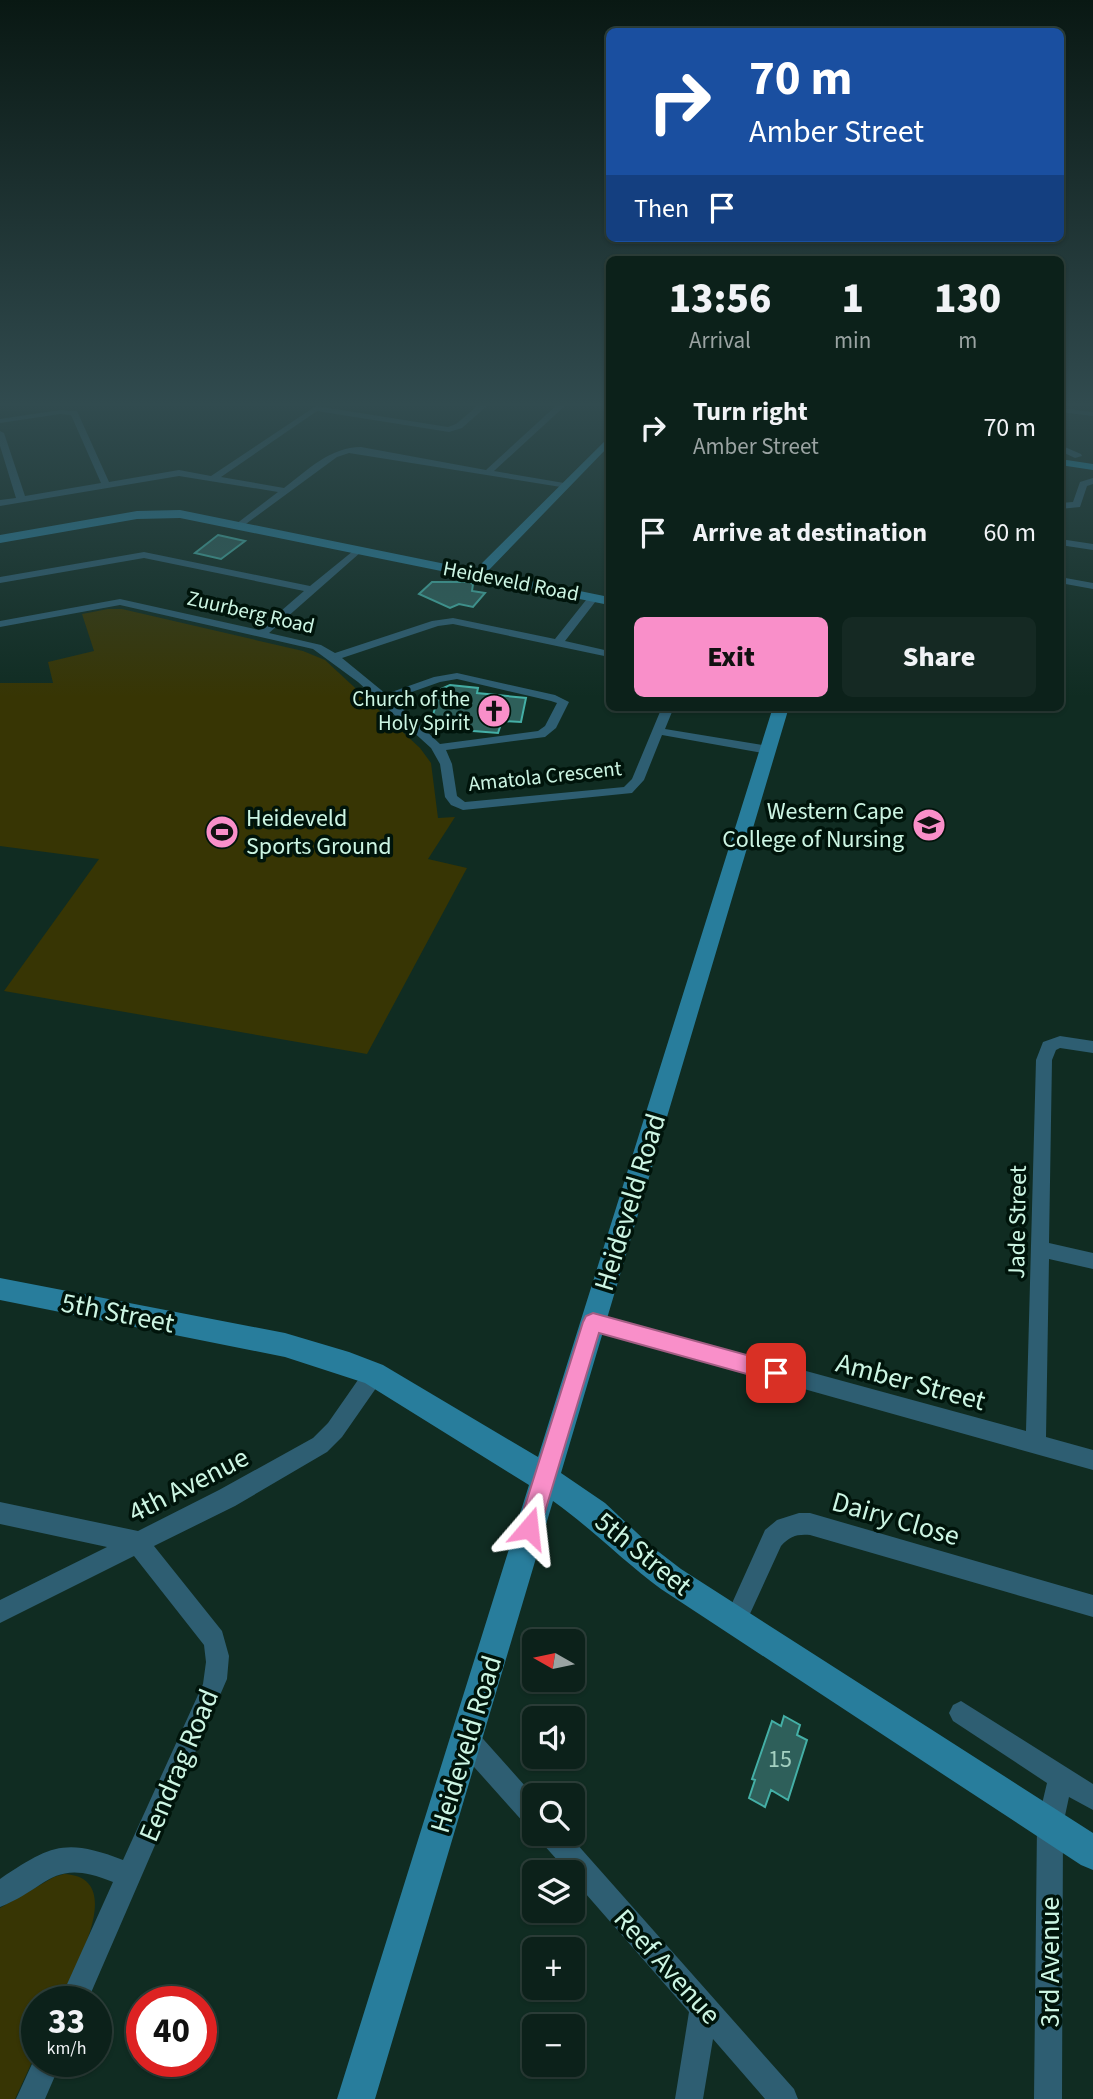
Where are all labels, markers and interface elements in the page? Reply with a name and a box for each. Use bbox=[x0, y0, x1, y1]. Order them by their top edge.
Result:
text: 70 m bbox=[749, 44, 853, 114]
icon: right bbox=[634, 56, 725, 147]
text: Amber Street bbox=[749, 109, 924, 155]
icon: arrive bbox=[703, 189, 741, 227]
text: Then bbox=[634, 190, 689, 227]
text: 13:56 bbox=[669, 269, 771, 329]
text: 1 bbox=[841, 269, 864, 329]
text: 130 bbox=[934, 269, 1001, 329]
text: Arrival bbox=[689, 324, 751, 357]
text: min bbox=[834, 324, 871, 357]
text: m bbox=[958, 324, 977, 357]
text: Turn right bbox=[693, 393, 808, 430]
icon: right bbox=[634, 409, 672, 447]
text: 70 m bbox=[983, 409, 1036, 446]
text: Amber Street bbox=[693, 430, 819, 463]
icon: arrive bbox=[634, 514, 672, 552]
text: Arrive at destination bbox=[693, 514, 927, 551]
text: 60 m bbox=[983, 514, 1036, 551]
street label: Heideveld Road bbox=[440, 553, 582, 609]
street label: Zuurberg Road bbox=[184, 583, 318, 641]
button: Exit bbox=[634, 617, 828, 697]
button: Share bbox=[842, 617, 1036, 697]
place label: Church of the Holy Spirit bbox=[352, 684, 470, 738]
church icon: Church of the Holy Spirit bbox=[475, 692, 513, 730]
street label: Amatola Crescent bbox=[467, 753, 623, 799]
place label: Western Cape College of Nursing bbox=[722, 794, 904, 857]
place label: Heideveld Sports Ground bbox=[246, 801, 392, 864]
school or university icon: Western Cape College of Nursing bbox=[910, 806, 948, 844]
sports icon: Heideveld Sports Ground bbox=[203, 813, 241, 851]
street label: Heideveld Road bbox=[584, 1109, 676, 1296]
street label: Jade Street bbox=[999, 1165, 1036, 1279]
street label: 5th Street bbox=[58, 1282, 178, 1344]
pin bbox=[746, 1343, 806, 1403]
street label: Amber Street bbox=[832, 1343, 990, 1421]
icon: arrive bbox=[757, 1354, 795, 1392]
street label: 4th Avenue bbox=[121, 1437, 256, 1532]
street label: Dairy Close bbox=[827, 1482, 964, 1556]
position arrow bbox=[492, 1491, 566, 1565]
street label: 5th Street bbox=[586, 1502, 701, 1606]
north arrow bbox=[522, 1629, 584, 1692]
map controls bbox=[522, 1629, 585, 2077]
street label: Heideveld Road bbox=[420, 1651, 512, 1838]
street label: Eendrag Road bbox=[129, 1683, 229, 1848]
button: sound bbox=[522, 1706, 585, 1769]
house number: 15 bbox=[768, 1742, 792, 1777]
button: search bbox=[522, 1783, 585, 1846]
button: layers bbox=[522, 1860, 585, 1923]
street label: 3rd Avenue bbox=[1030, 1897, 1070, 2027]
street label: Reef Avenue bbox=[604, 1900, 730, 2033]
button: + bbox=[522, 1937, 585, 2000]
speed limit sign: 40 bbox=[126, 1986, 217, 2077]
text: 33 bbox=[48, 1997, 85, 2047]
button: − bbox=[522, 2014, 585, 2077]
text: km/h bbox=[47, 2036, 86, 2061]

